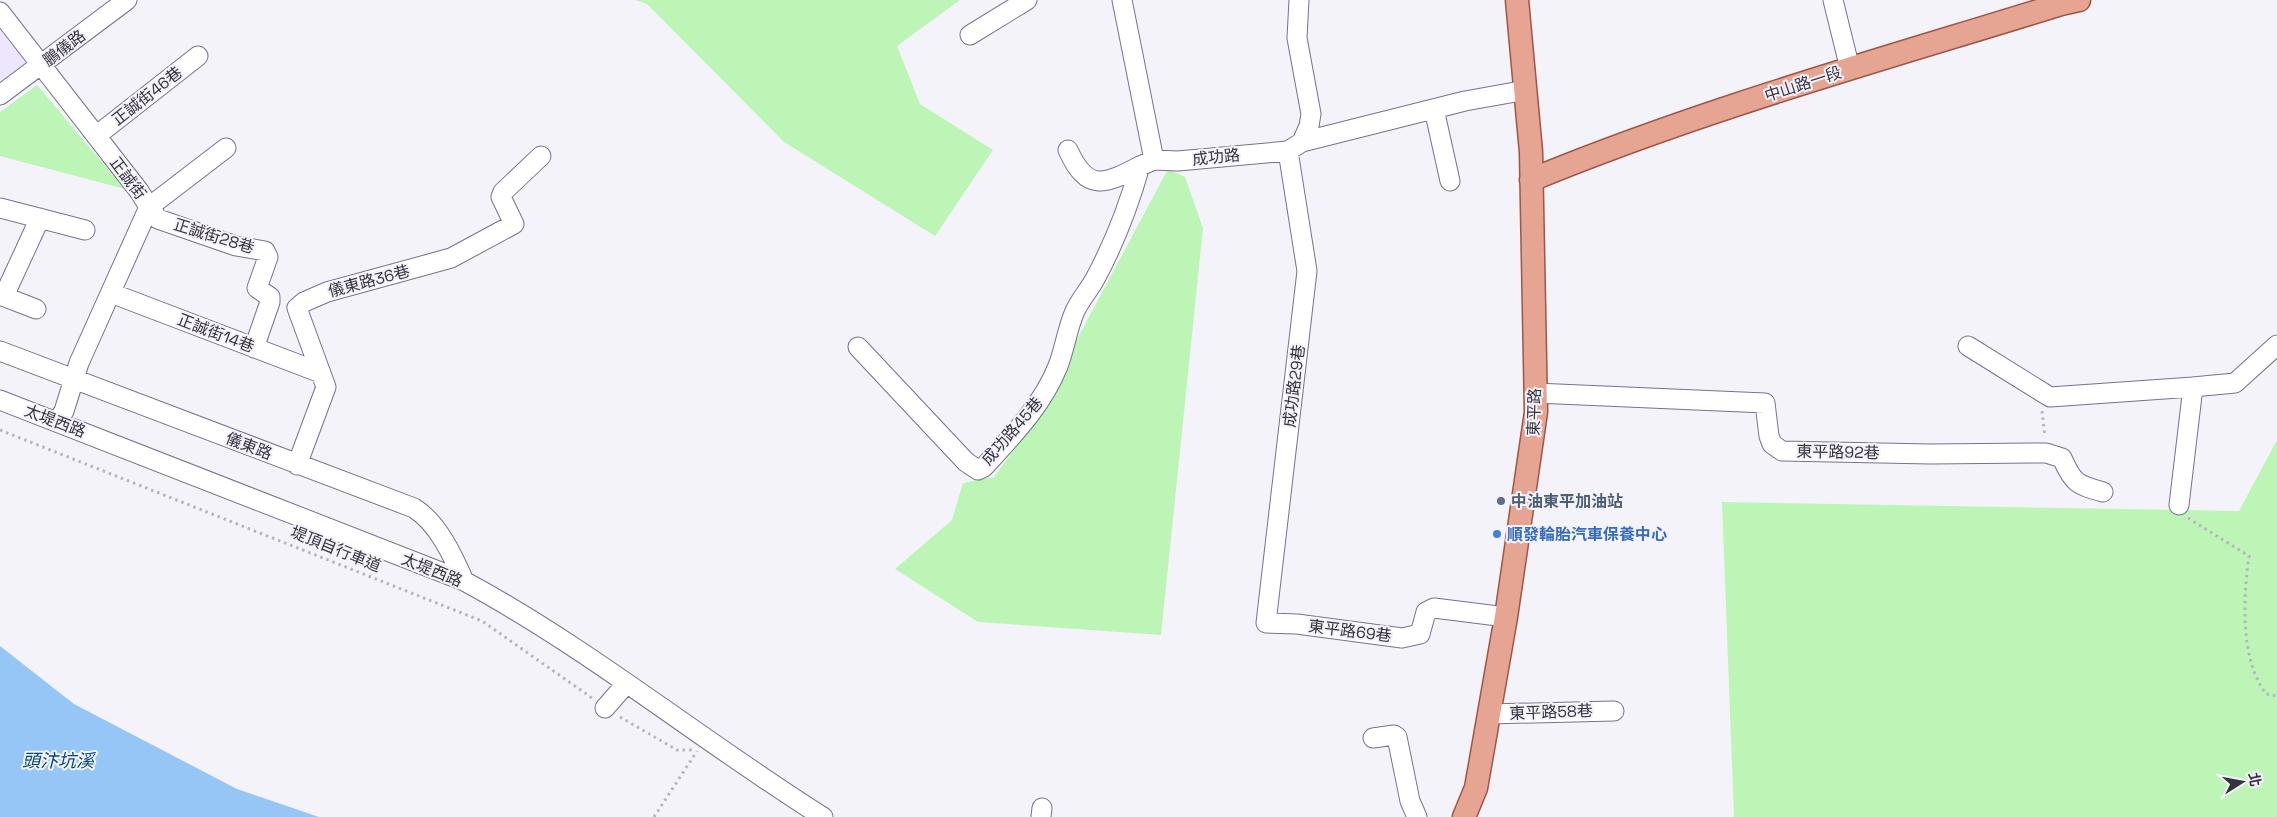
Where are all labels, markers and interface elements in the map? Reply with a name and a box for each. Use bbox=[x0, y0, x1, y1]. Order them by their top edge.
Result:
street label: 鵬儀路 bbox=[39, 25, 89, 71]
street label: 正誠街46巷 bbox=[108, 62, 186, 130]
street label: 中山路一段 bbox=[1762, 62, 1844, 106]
street label: 成功路 bbox=[1191, 144, 1241, 170]
street label: 正誠街 bbox=[105, 153, 151, 203]
street label: 正誠街28巷 bbox=[171, 214, 257, 258]
street label: 儀東路36巷 bbox=[326, 260, 412, 302]
street label: 正誠街14巷 bbox=[175, 309, 257, 357]
street label: 成功路29巷 bbox=[1278, 343, 1310, 429]
street label: 東平路 bbox=[1523, 388, 1545, 436]
street label: 成功路45巷 bbox=[977, 393, 1047, 469]
street label: 太堤西路 bbox=[21, 400, 89, 442]
street label: 儀東路 bbox=[223, 428, 275, 464]
street label: 東平路92巷 bbox=[1796, 441, 1880, 463]
place label: 中油東平加油站 bbox=[1511, 491, 1623, 512]
marker: 中油東平加油站 bbox=[1495, 495, 1507, 507]
street label: 堤頂自行車道 bbox=[288, 521, 384, 577]
place label: 順發輪胎汽車保養中心 bbox=[1507, 524, 1667, 545]
marker: 順發輪胎汽車保養中心 bbox=[1491, 528, 1503, 540]
street label: 太堤西路 bbox=[398, 548, 466, 592]
street label: 東平路69巷 bbox=[1307, 615, 1393, 647]
street label: 東平路58巷 bbox=[1509, 700, 1593, 724]
water label: 頭汴坑溪 bbox=[22, 749, 97, 772]
north arrow bbox=[2217, 757, 2267, 807]
text: 北 bbox=[2245, 771, 2265, 788]

